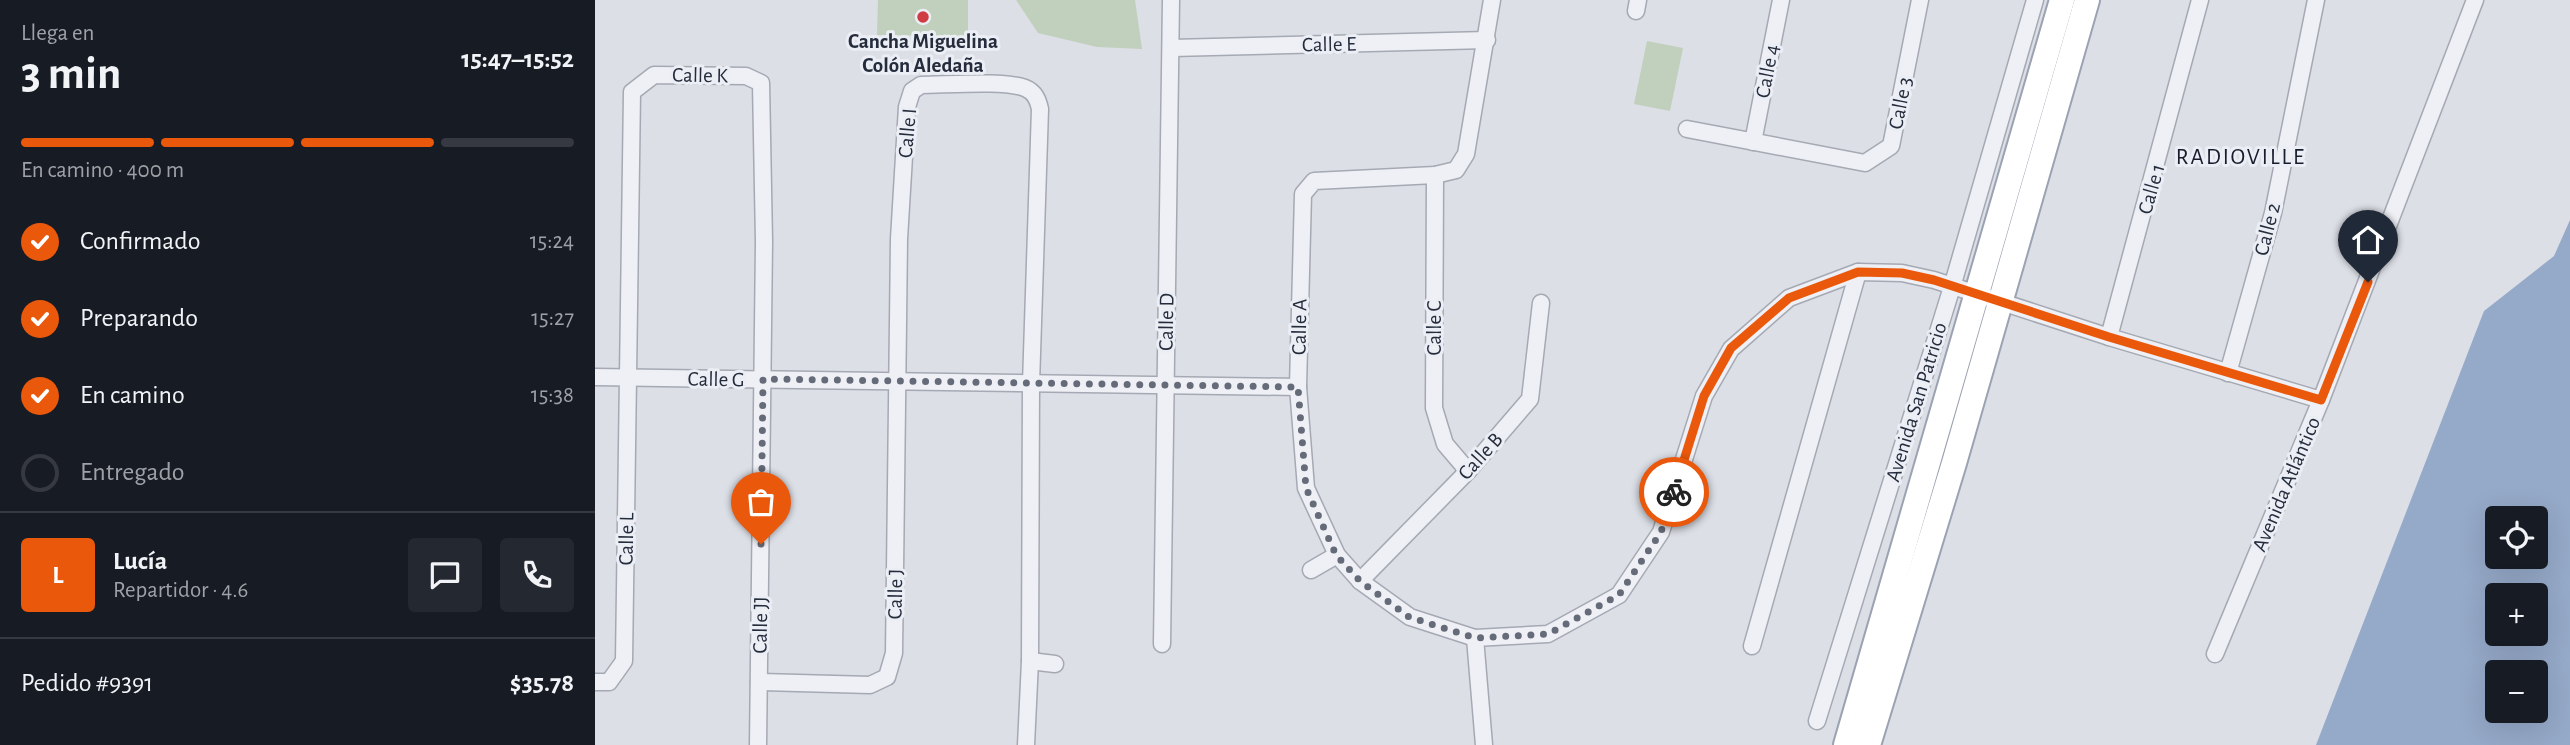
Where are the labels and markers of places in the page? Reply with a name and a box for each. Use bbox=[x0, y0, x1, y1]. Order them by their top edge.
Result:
marker: Cancha Miguelina Colón Aledaña bbox=[915, 9, 931, 25]
place label: Cancha Miguelina Colón Aledaña bbox=[848, 31, 998, 76]
pin bbox=[2338, 210, 2398, 282]
pin bbox=[731, 472, 791, 544]

